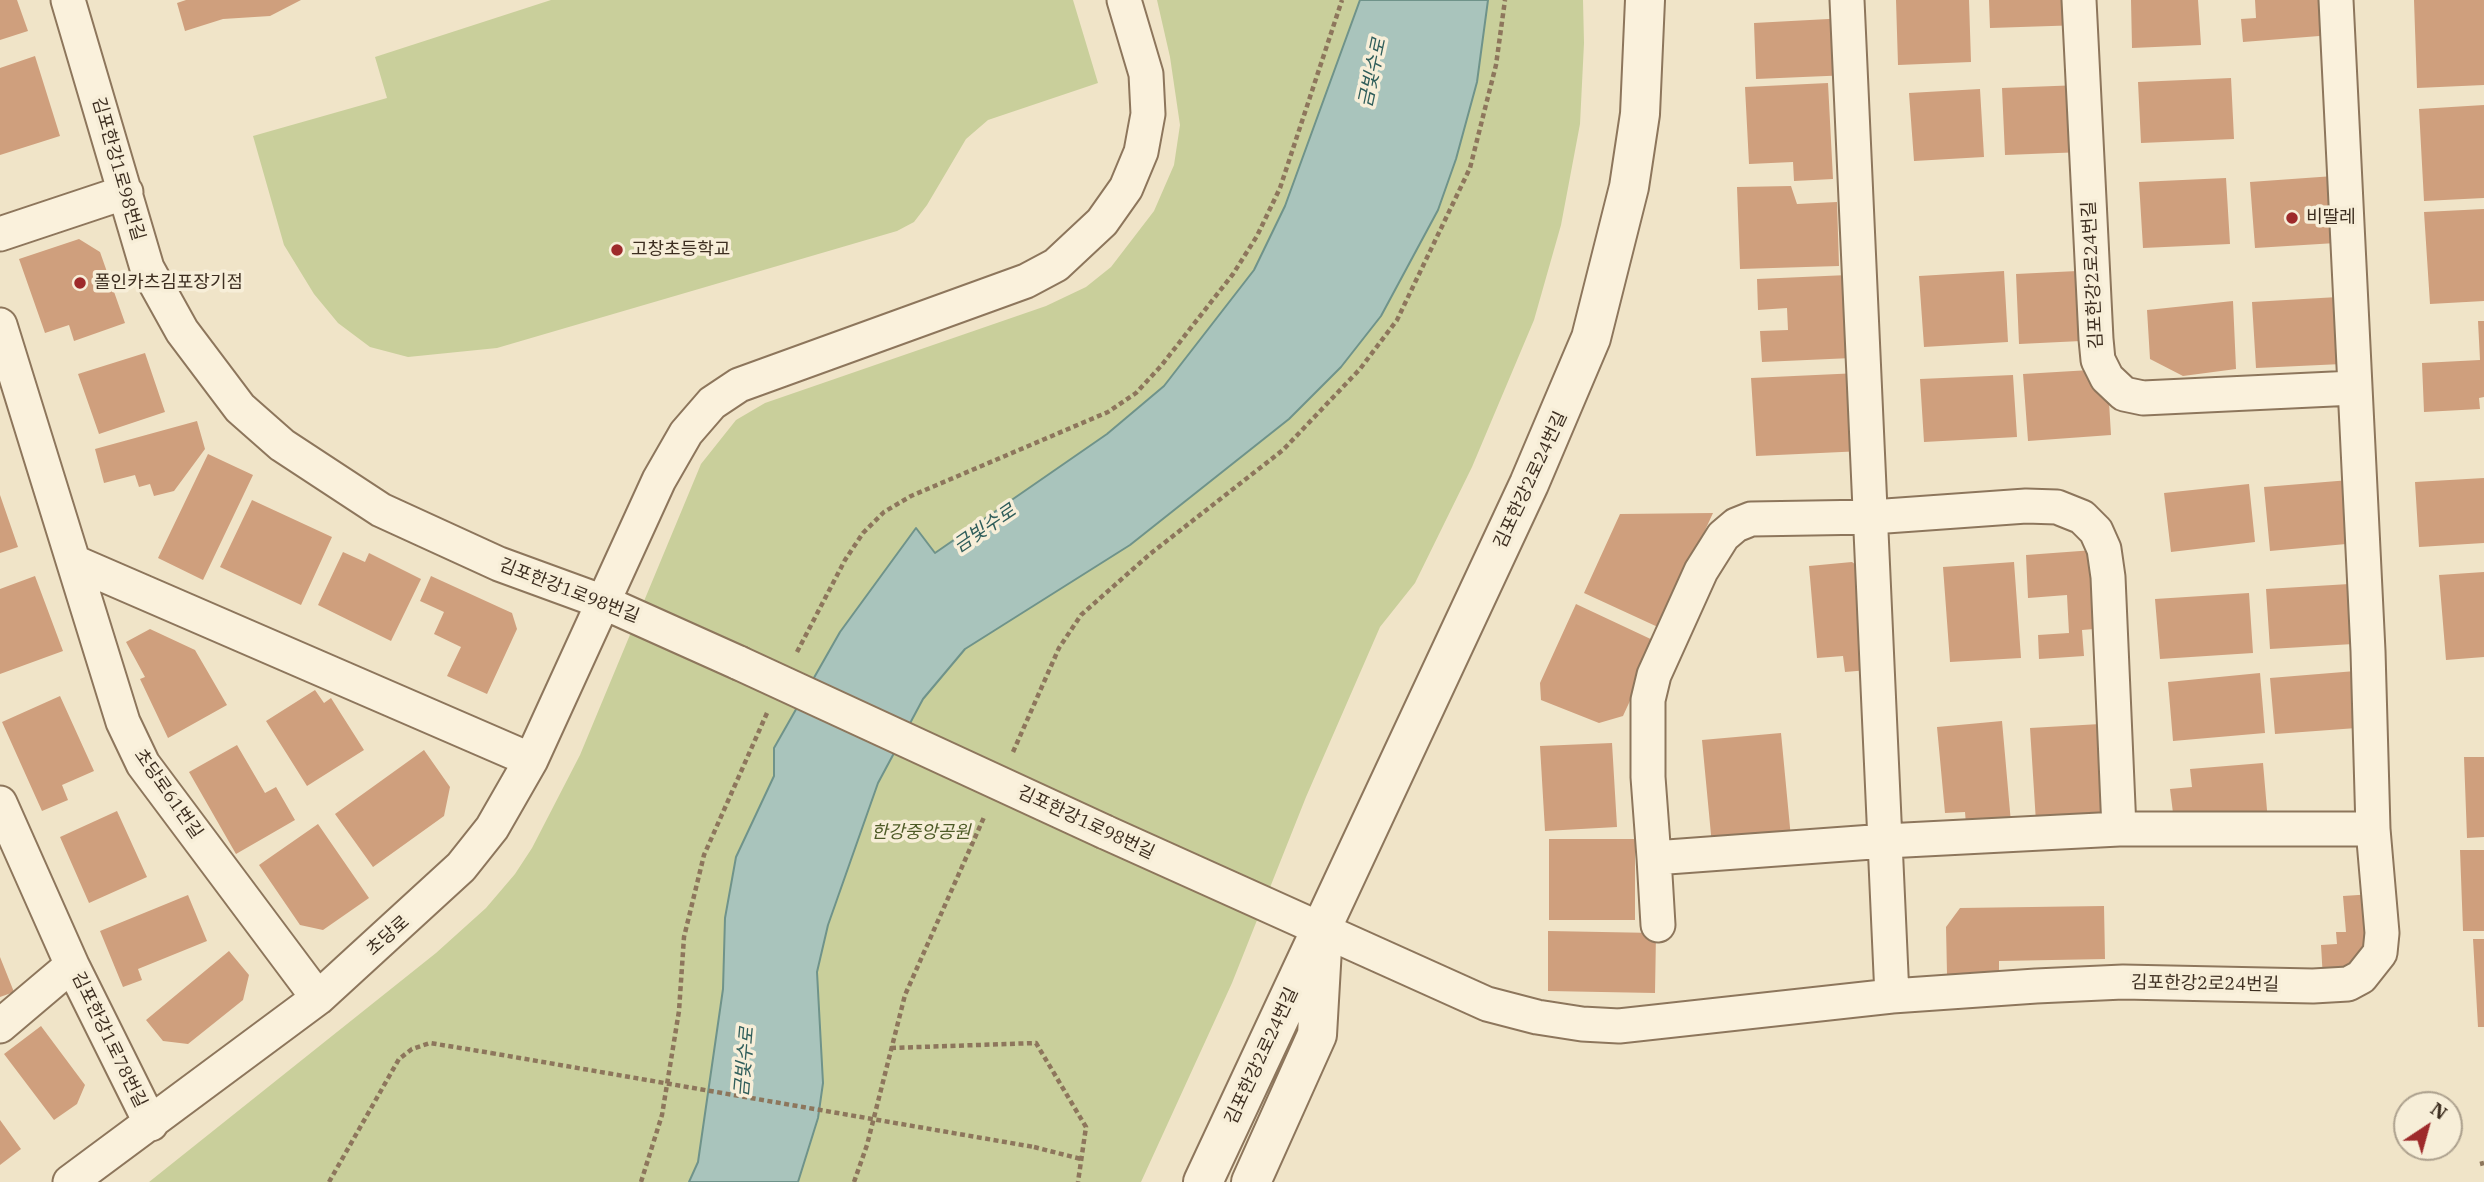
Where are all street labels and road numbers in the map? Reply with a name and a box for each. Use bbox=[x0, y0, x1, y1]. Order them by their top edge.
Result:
street label: 김포한강1로98번길 bbox=[87, 95, 149, 243]
street label: 김포한강2로24번길 bbox=[2078, 200, 2108, 350]
street label: 김포한강2로24번길 bbox=[1490, 408, 1572, 552]
street label: 김포한강1로98번길 bbox=[496, 554, 642, 628]
street label: 초당로61번길 bbox=[129, 745, 207, 843]
street label: 김포한강1로98번길 bbox=[1014, 782, 1158, 864]
street label: 초당로 bbox=[362, 912, 414, 960]
street label: 김포한강1로78번길 bbox=[67, 969, 151, 1111]
street label: 김포한강2로24번길 bbox=[2131, 972, 2279, 996]
street label: 김포한강2로24번길 bbox=[1221, 984, 1303, 1128]

